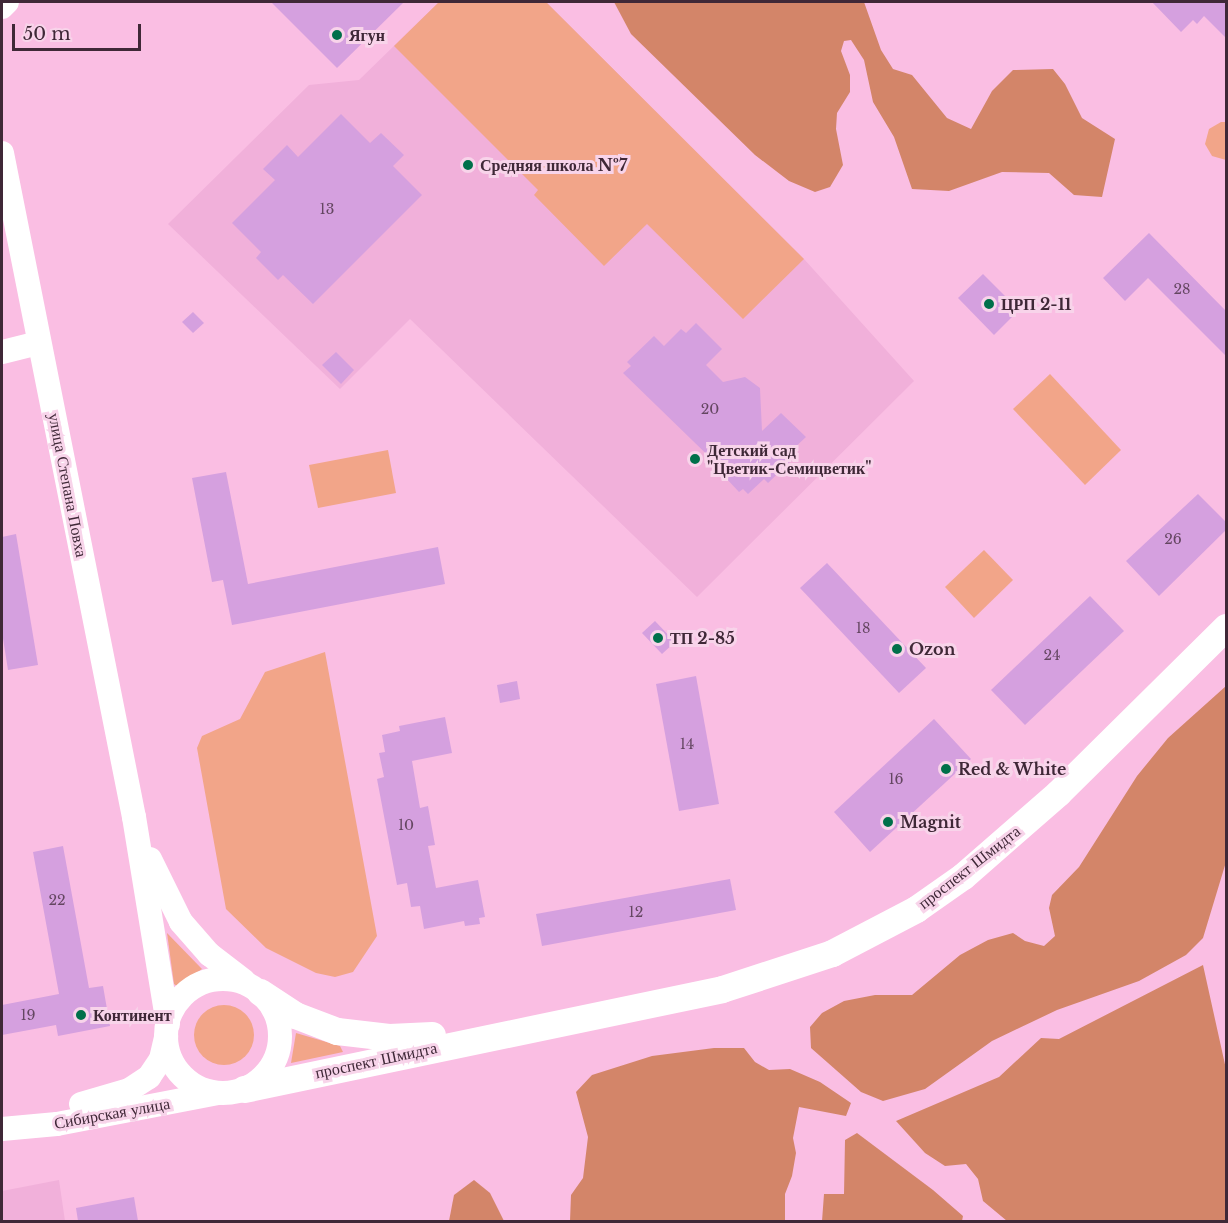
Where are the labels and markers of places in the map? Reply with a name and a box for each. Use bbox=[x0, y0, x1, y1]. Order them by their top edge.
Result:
place label: Ягун bbox=[349, 25, 385, 45]
marker: Ягун bbox=[330, 28, 344, 42]
place label: Средняя школа №7 bbox=[480, 155, 627, 175]
marker: Средняя школа №7 bbox=[461, 158, 475, 172]
place label: ЦРП 2-11 bbox=[1001, 294, 1072, 314]
marker: ЦРП 2-11 bbox=[982, 297, 996, 311]
place label: Детский сад "Цветик-Семицветик" bbox=[707, 440, 872, 478]
marker: Детский сад "Цветик-Семицветик" bbox=[688, 452, 702, 466]
place label: ТП 2-85 bbox=[670, 628, 735, 648]
marker: ТП 2-85 bbox=[651, 631, 665, 645]
place label: Ozon bbox=[909, 639, 955, 659]
marker: Ozon bbox=[890, 642, 904, 656]
place label: Red & White bbox=[958, 759, 1067, 779]
marker: Red & White bbox=[939, 762, 953, 776]
place label: Magnit bbox=[900, 812, 961, 832]
marker: Magnit bbox=[881, 815, 895, 829]
place label: Континент bbox=[93, 1005, 172, 1025]
marker: Континент bbox=[74, 1008, 88, 1022]

